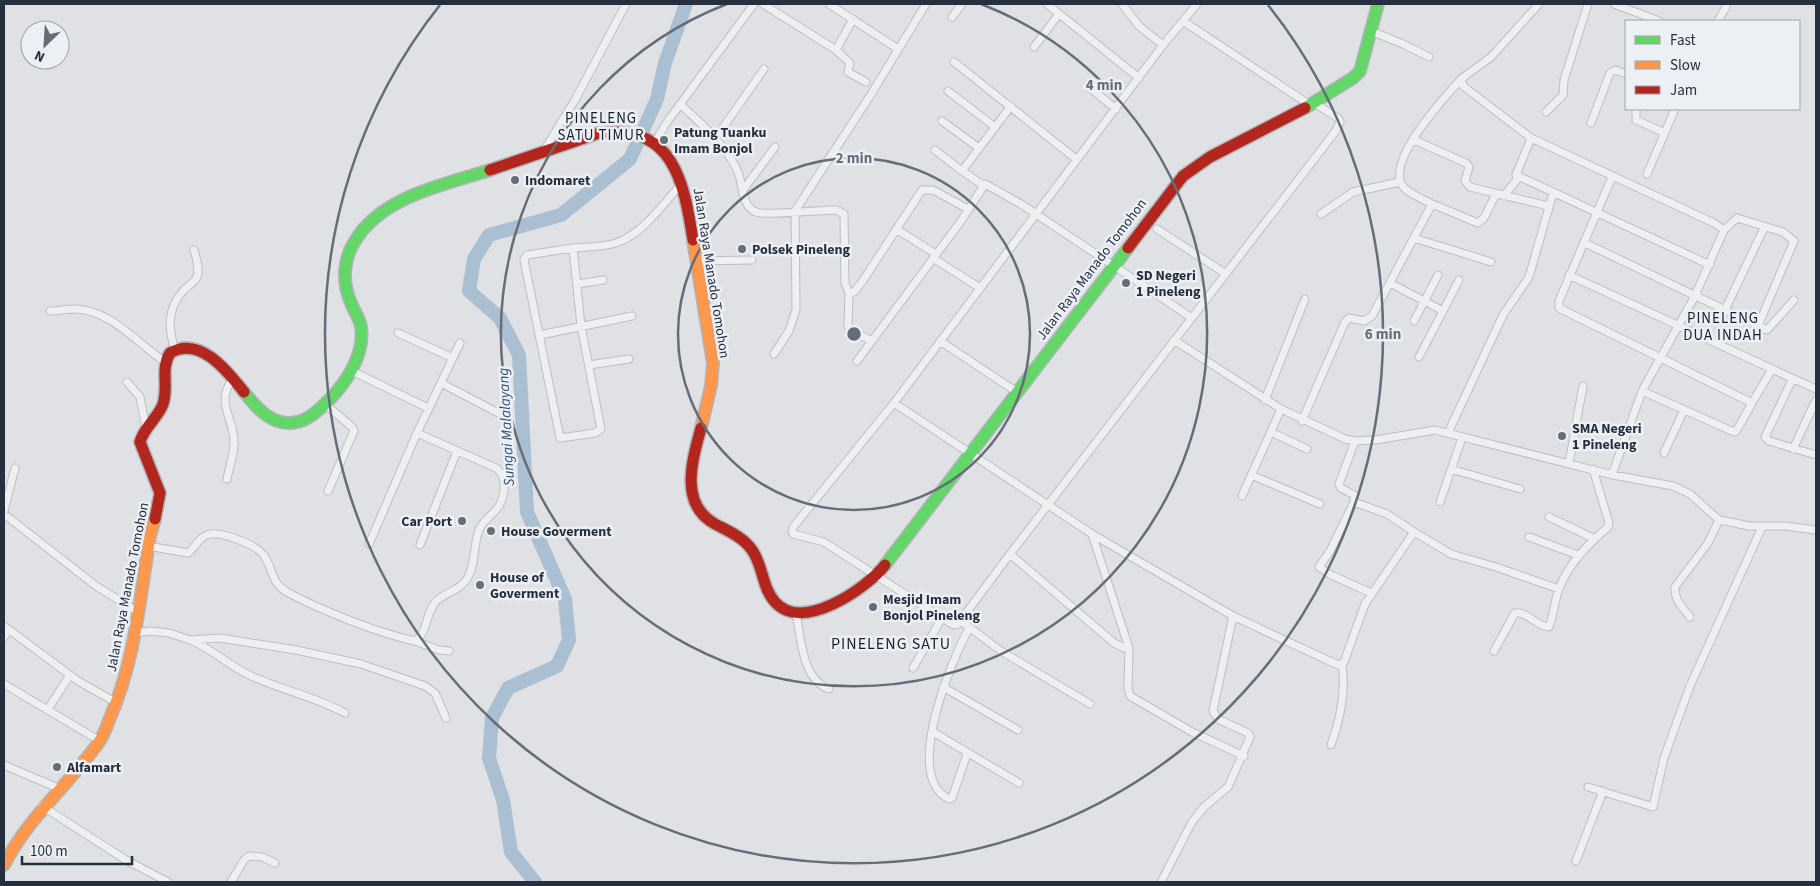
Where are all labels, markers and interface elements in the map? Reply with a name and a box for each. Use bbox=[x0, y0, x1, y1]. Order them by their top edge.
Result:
north arrow bbox=[20, 20, 70, 70]
legend bbox=[1625, 20, 1800, 110]
text: Fast bbox=[1670, 30, 1696, 51]
text: N bbox=[31, 45, 48, 67]
text: Slow bbox=[1670, 55, 1701, 76]
text: 4 min bbox=[1086, 75, 1122, 96]
text: Jam bbox=[1670, 80, 1697, 101]
district label: PINELENG SATU TIMUR bbox=[557, 108, 645, 146]
place label: Patung Tuanku Imam Bonjol bbox=[674, 123, 767, 159]
marker: Patung Tuanku Imam Bonjol bbox=[658, 134, 670, 146]
text: 2 min bbox=[836, 148, 872, 169]
place label: Indomaret bbox=[525, 171, 591, 191]
marker: Indomaret bbox=[509, 174, 521, 186]
street label: Jalan Raya Manado Tomohon bbox=[688, 187, 734, 360]
street label: Jalan Raya Manado Tomohon bbox=[1032, 195, 1152, 344]
place label: Polsek Pineleng bbox=[752, 240, 850, 260]
marker: Polsek Pineleng bbox=[736, 243, 748, 255]
place label: SD Negeri 1 Pineleng bbox=[1136, 266, 1201, 302]
marker: SD Negeri 1 Pineleng bbox=[1120, 277, 1132, 289]
district label: PINELENG DUA INDAH bbox=[1683, 308, 1763, 346]
text: 6 min bbox=[1365, 324, 1401, 345]
centre of rings bbox=[845, 325, 863, 343]
water label: Sungai Malalayang bbox=[493, 367, 520, 487]
place label: SMA Negeri 1 Pineleng bbox=[1572, 419, 1642, 455]
marker: SMA Negeri 1 Pineleng bbox=[1556, 430, 1568, 442]
street label: Jalan Raya Manado Tomohon bbox=[102, 501, 154, 674]
place label: Car Port bbox=[401, 512, 453, 532]
marker: Car Port bbox=[456, 515, 468, 527]
place label: House Goverment bbox=[501, 522, 612, 542]
marker: House Goverment bbox=[485, 525, 497, 537]
place label: House of Goverment bbox=[490, 568, 560, 604]
marker: House of Goverment bbox=[474, 579, 486, 591]
place label: Mesjid Imam Bonjol Pineleng bbox=[883, 590, 980, 626]
marker: Mesjid Imam Bonjol Pineleng bbox=[867, 601, 879, 613]
district label: PINELENG SATU bbox=[831, 633, 951, 655]
place label: Alfamart bbox=[66, 758, 122, 778]
marker: Alfamart bbox=[51, 761, 63, 773]
scale bar bbox=[22, 834, 132, 866]
text: 100 m bbox=[30, 841, 68, 862]

